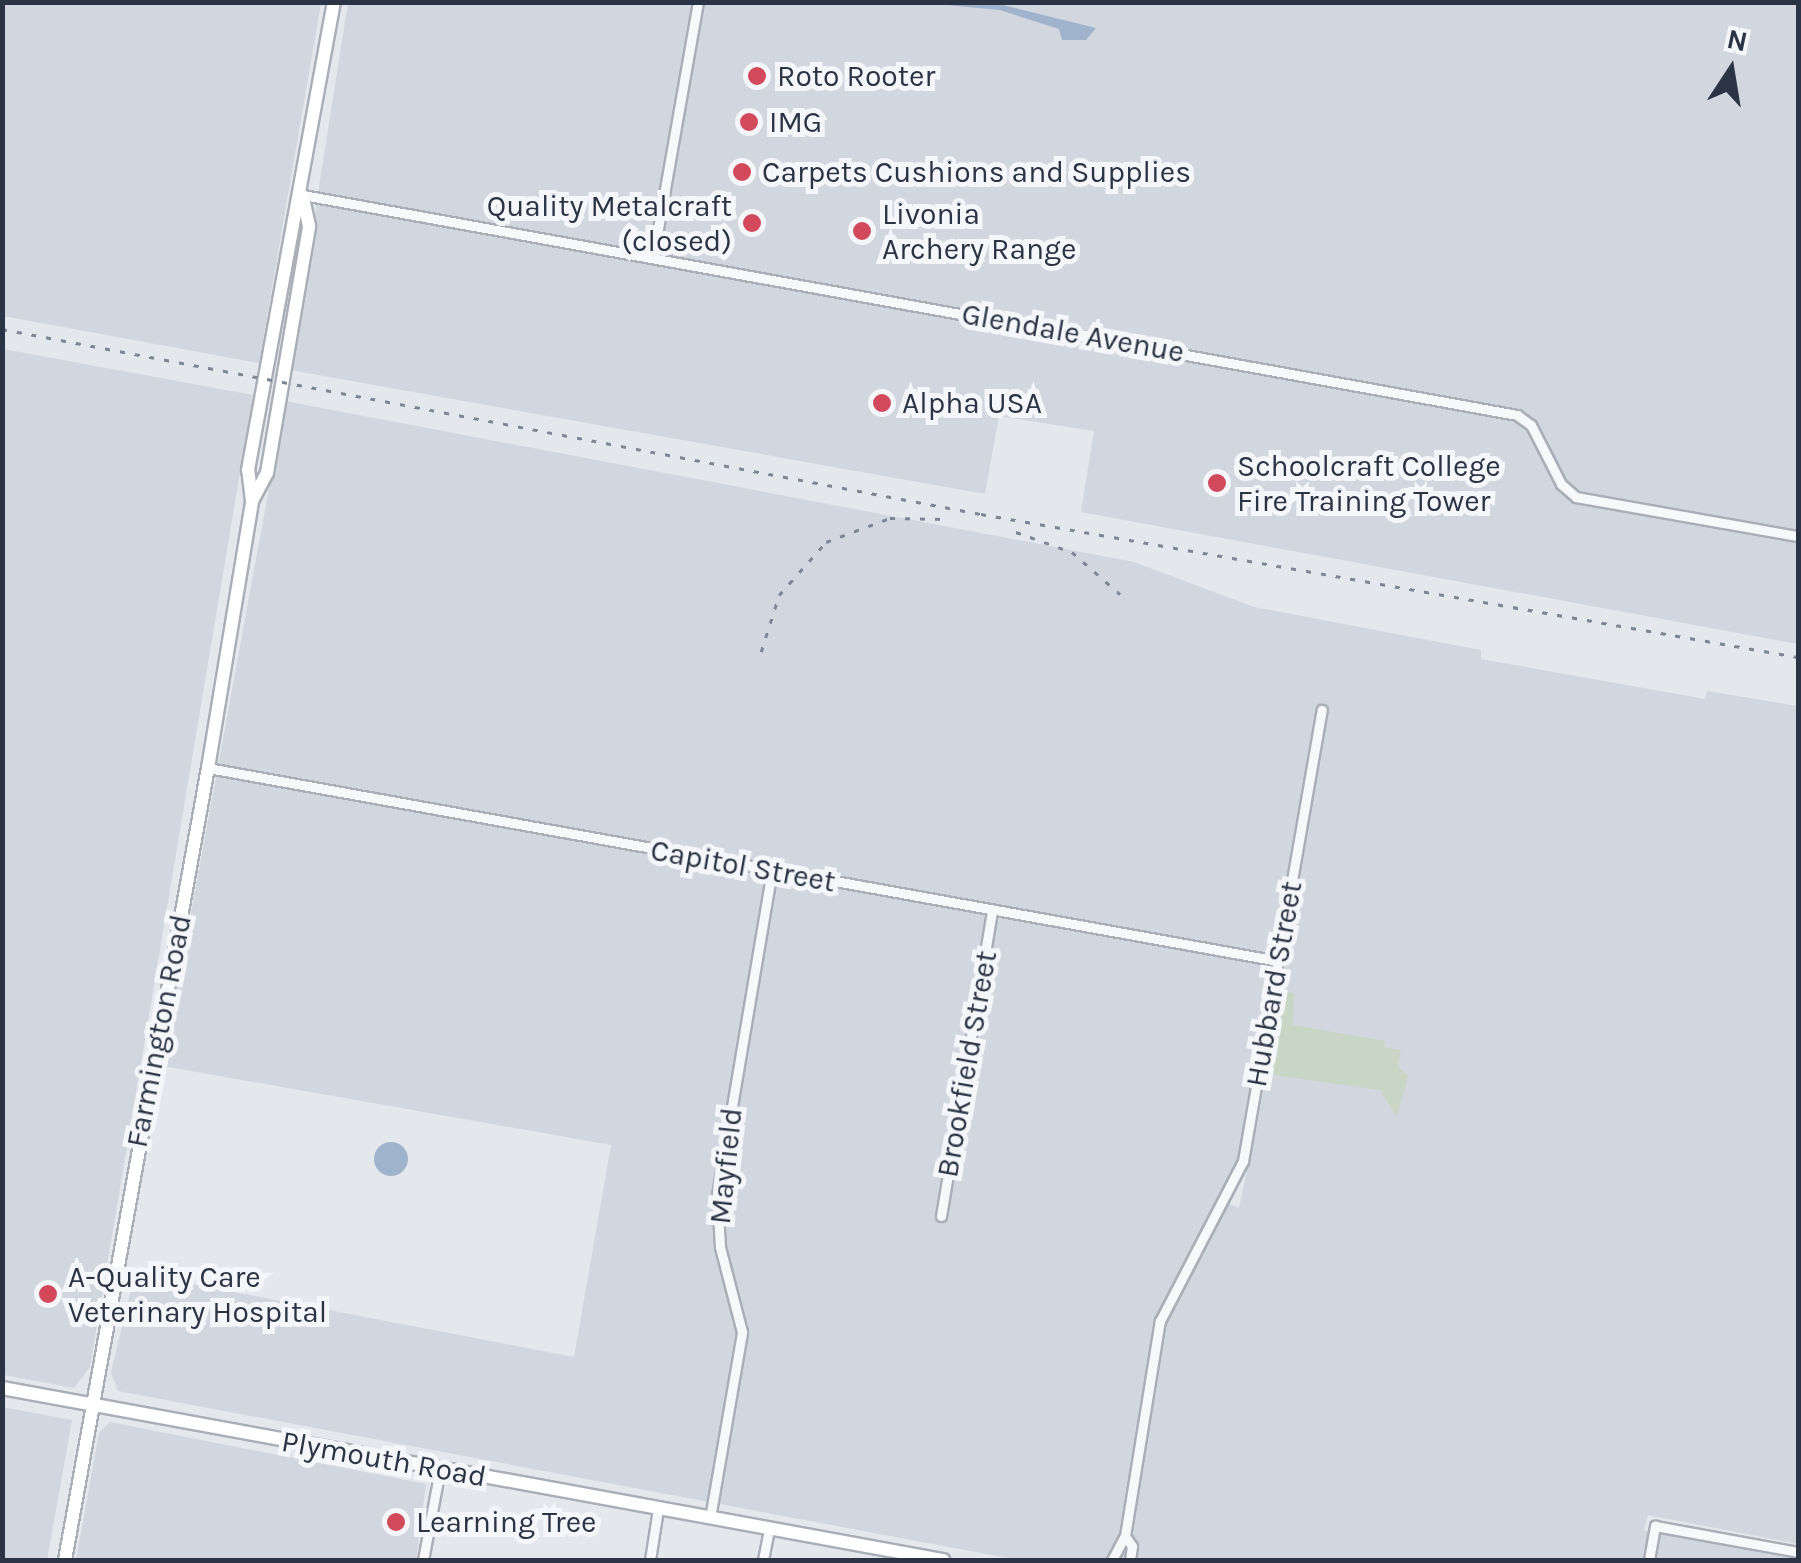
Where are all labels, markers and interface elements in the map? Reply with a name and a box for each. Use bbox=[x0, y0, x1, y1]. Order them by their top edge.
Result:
north arrow bbox=[1681, 20, 1781, 120]
text: N bbox=[1724, 22, 1751, 58]
place label: Roto Rooter bbox=[777, 58, 935, 94]
marker: Roto Rooter bbox=[746, 65, 768, 87]
place label: IMG bbox=[769, 104, 822, 140]
marker: IMG bbox=[738, 111, 760, 133]
place label: Carpets Cushions and Supplies bbox=[762, 154, 1191, 190]
marker: Carpets Cushions and Supplies bbox=[731, 161, 753, 183]
place label: Quality Metalcraft (closed) bbox=[487, 188, 732, 258]
place label: Livonia Archery Range bbox=[882, 196, 1076, 266]
marker: Quality Metalcraft (closed) bbox=[741, 212, 763, 234]
marker: Livonia Archery Range bbox=[851, 220, 873, 242]
street label: Glendale Avenue bbox=[959, 296, 1187, 370]
place label: Alpha USA bbox=[902, 385, 1042, 421]
marker: Alpha USA bbox=[871, 392, 893, 414]
place label: Schoolcraft College Fire Training Tower bbox=[1237, 448, 1501, 518]
marker: Schoolcraft College Fire Training Tower bbox=[1206, 472, 1228, 494]
street label: Capitol Street bbox=[648, 832, 838, 900]
street label: Hubbard Street bbox=[1238, 878, 1310, 1090]
street label: Farmington Road bbox=[119, 912, 199, 1150]
street label: Brookfield Street bbox=[929, 948, 1005, 1180]
street label: Mayfield bbox=[702, 1106, 750, 1226]
place label: A-Quality Care Veterinary Hospital bbox=[68, 1259, 327, 1330]
marker: A-Quality Care Veterinary Hospital bbox=[37, 1283, 59, 1305]
street label: Plymouth Road bbox=[279, 1423, 489, 1495]
place label: Learning Tree bbox=[416, 1504, 596, 1540]
marker: Learning Tree bbox=[385, 1511, 407, 1533]

